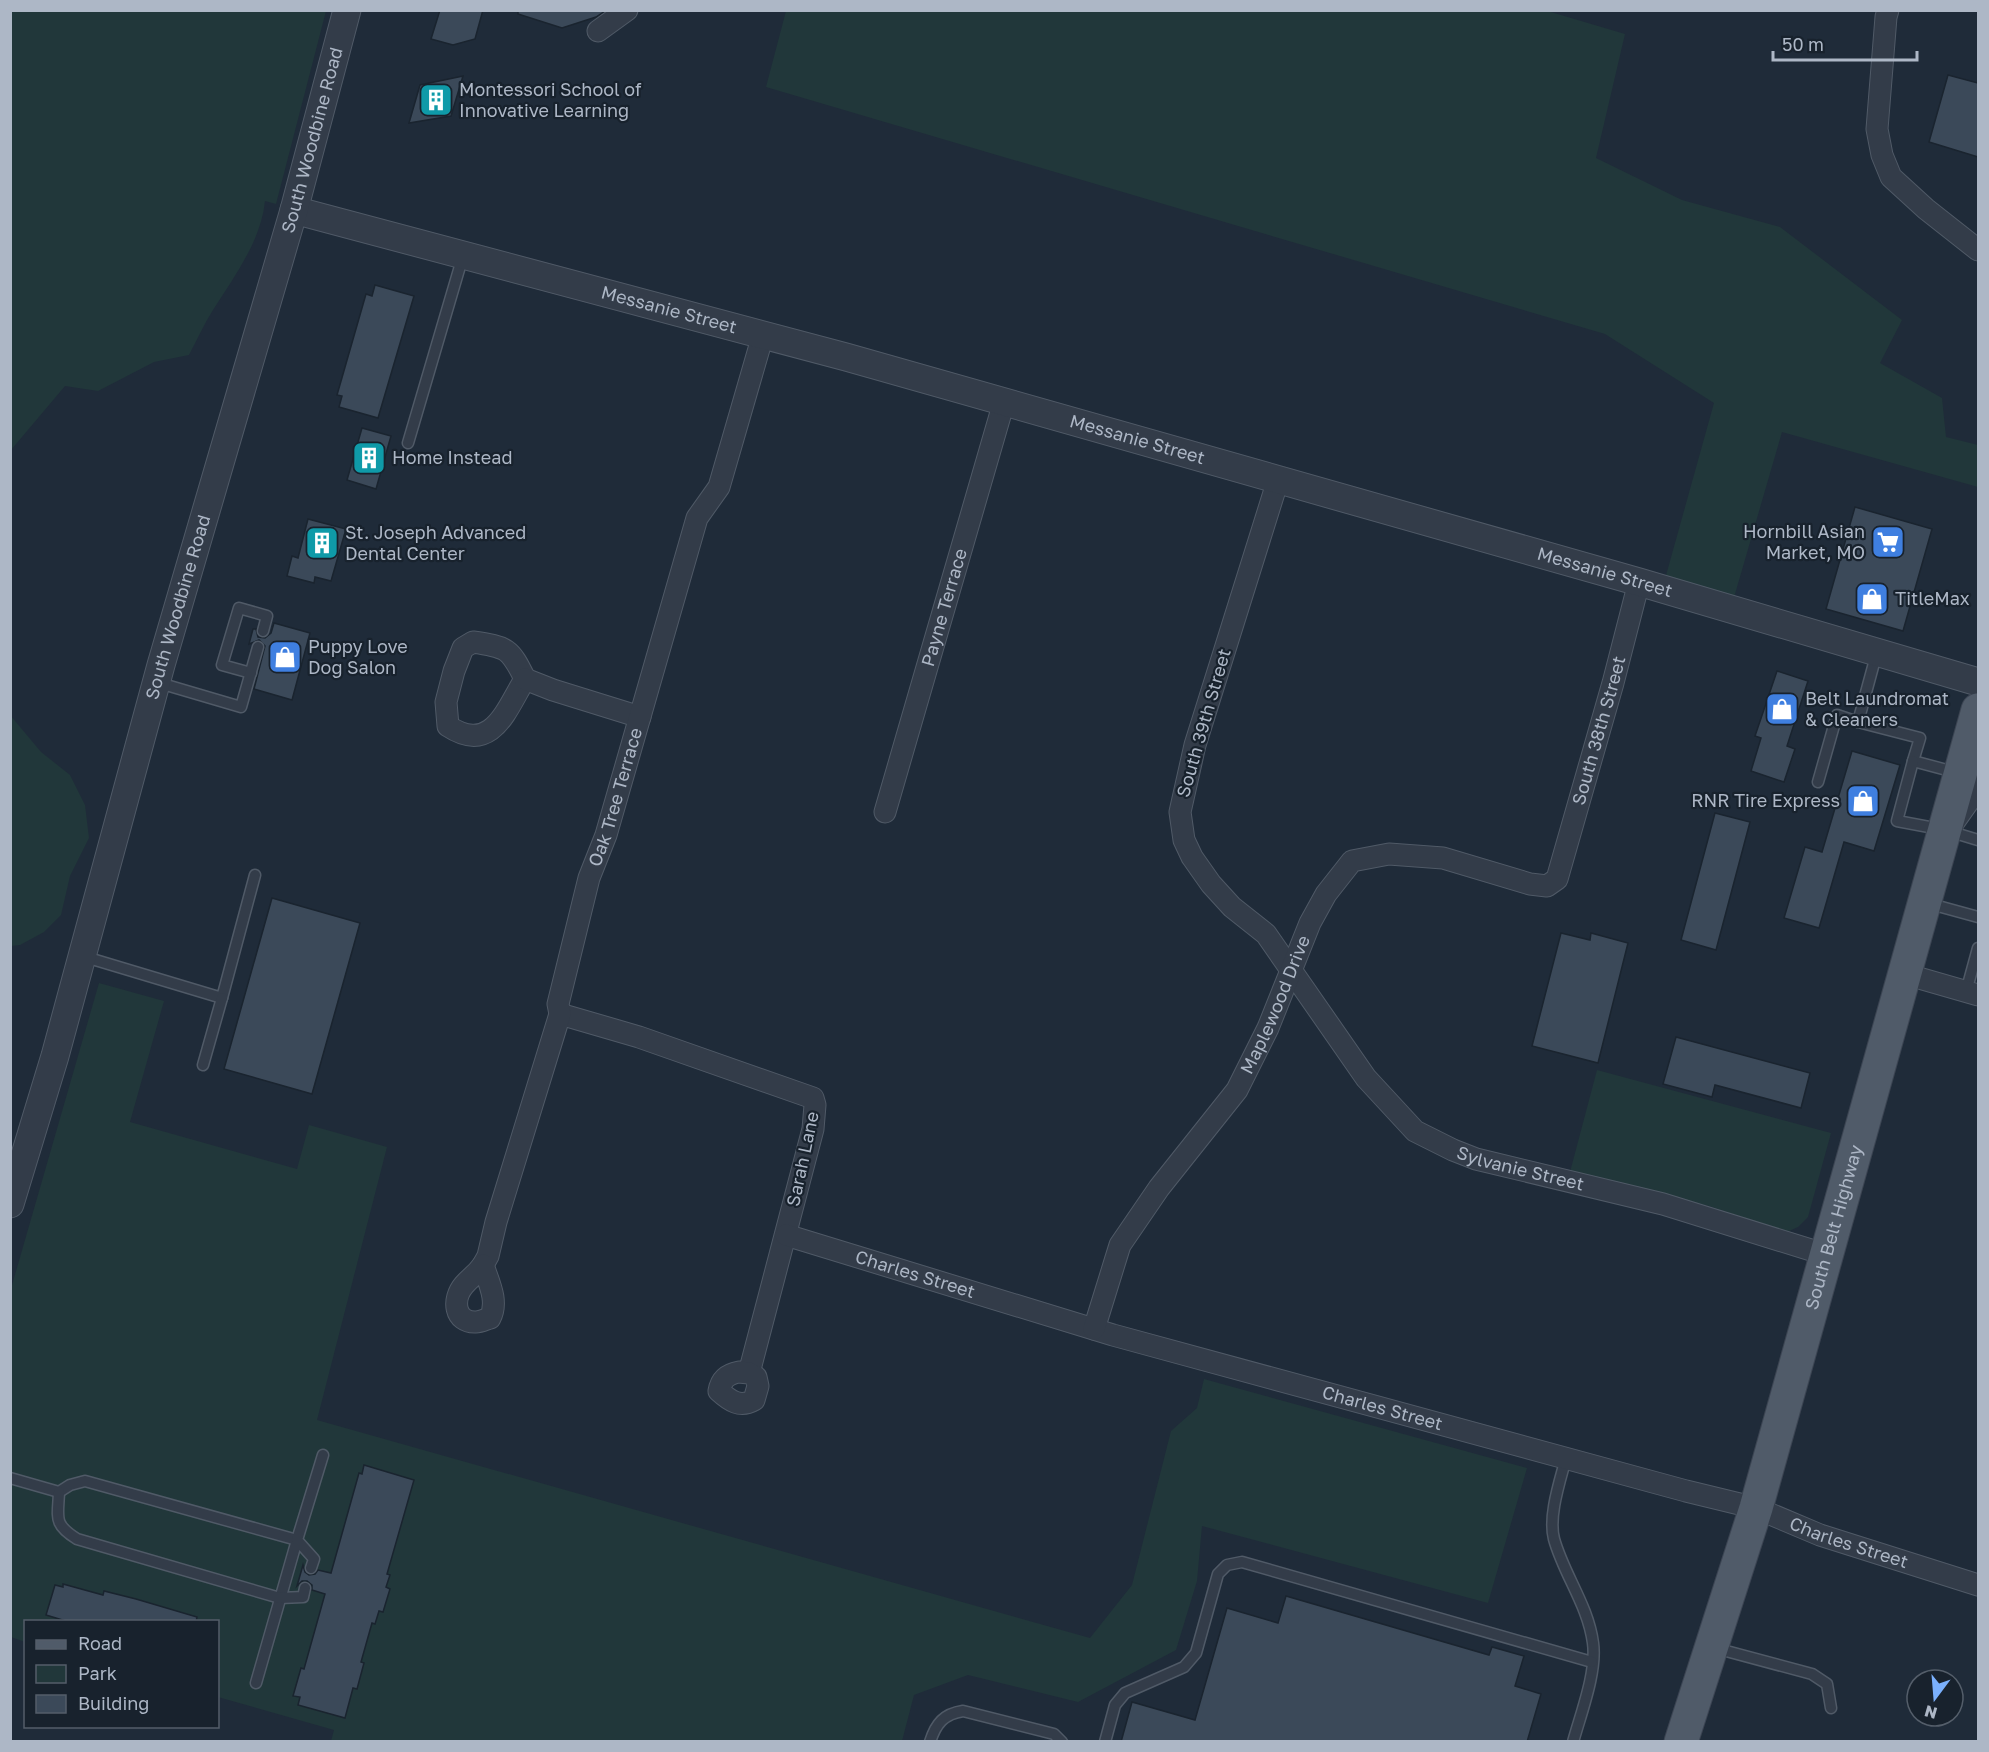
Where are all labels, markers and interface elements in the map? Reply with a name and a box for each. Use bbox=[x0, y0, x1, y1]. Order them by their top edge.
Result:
scale bar bbox=[1773, 24, 1917, 62]
text: 50 m bbox=[1782, 33, 1824, 55]
street label: South Woodbine Road bbox=[276, 45, 347, 235]
place label: Montessori School of Innovative Learning bbox=[459, 78, 642, 121]
building icon: Montessori School of Innovative Learning bbox=[418, 82, 454, 118]
street label: Messanie Street bbox=[599, 280, 739, 337]
street label: Messanie Street bbox=[1067, 409, 1208, 468]
building icon: Home Instead bbox=[351, 440, 387, 476]
place label: Home Instead bbox=[392, 446, 513, 468]
street label: South Woodbine Road bbox=[140, 512, 214, 702]
place label: Hornbill Asian Market, MO bbox=[1743, 520, 1865, 563]
place label: St. Joseph Advanced Dental Center bbox=[345, 521, 526, 564]
supermarket icon: Hornbill Asian Market, MO bbox=[1870, 524, 1906, 560]
building icon: St. Joseph Advanced Dental Center bbox=[304, 525, 340, 561]
street label: Messanie Street bbox=[1535, 542, 1675, 601]
street label: Payne Terrace bbox=[916, 546, 971, 669]
shop icon: TitleMax bbox=[1854, 581, 1890, 617]
place label: TitleMax bbox=[1895, 587, 1970, 609]
place label: Puppy Love Dog Salon bbox=[308, 635, 408, 678]
shop icon: Puppy Love Dog Salon bbox=[267, 639, 303, 675]
street label: South 39th Street bbox=[1171, 646, 1235, 800]
street label: South 38th Street bbox=[1567, 654, 1629, 807]
place label: Belt Laundromat & Cleaners bbox=[1805, 687, 1949, 730]
shop icon: Belt Laundromat & Cleaners bbox=[1764, 691, 1800, 727]
street label: Oak Tree Terrace bbox=[583, 725, 646, 870]
shop icon: RNR Tire Express bbox=[1845, 783, 1881, 819]
place label: RNR Tire Express bbox=[1691, 789, 1840, 811]
street label: Maplewood Drive bbox=[1235, 932, 1314, 1077]
street label: Sarah Lane bbox=[781, 1109, 823, 1208]
street label: Sylvanie Street bbox=[1454, 1141, 1586, 1195]
street label: South Belt Highway bbox=[1800, 1142, 1867, 1312]
street label: Charles Street bbox=[853, 1245, 978, 1302]
street label: Charles Street bbox=[1320, 1380, 1445, 1434]
street label: Charles Street bbox=[1786, 1511, 1911, 1572]
legend bbox=[24, 1620, 219, 1728]
text: Road bbox=[78, 1632, 122, 1654]
text: Park bbox=[78, 1662, 117, 1684]
north arrow bbox=[1905, 1668, 1965, 1728]
text: Building bbox=[78, 1692, 149, 1714]
text: N bbox=[1922, 1701, 1939, 1724]

